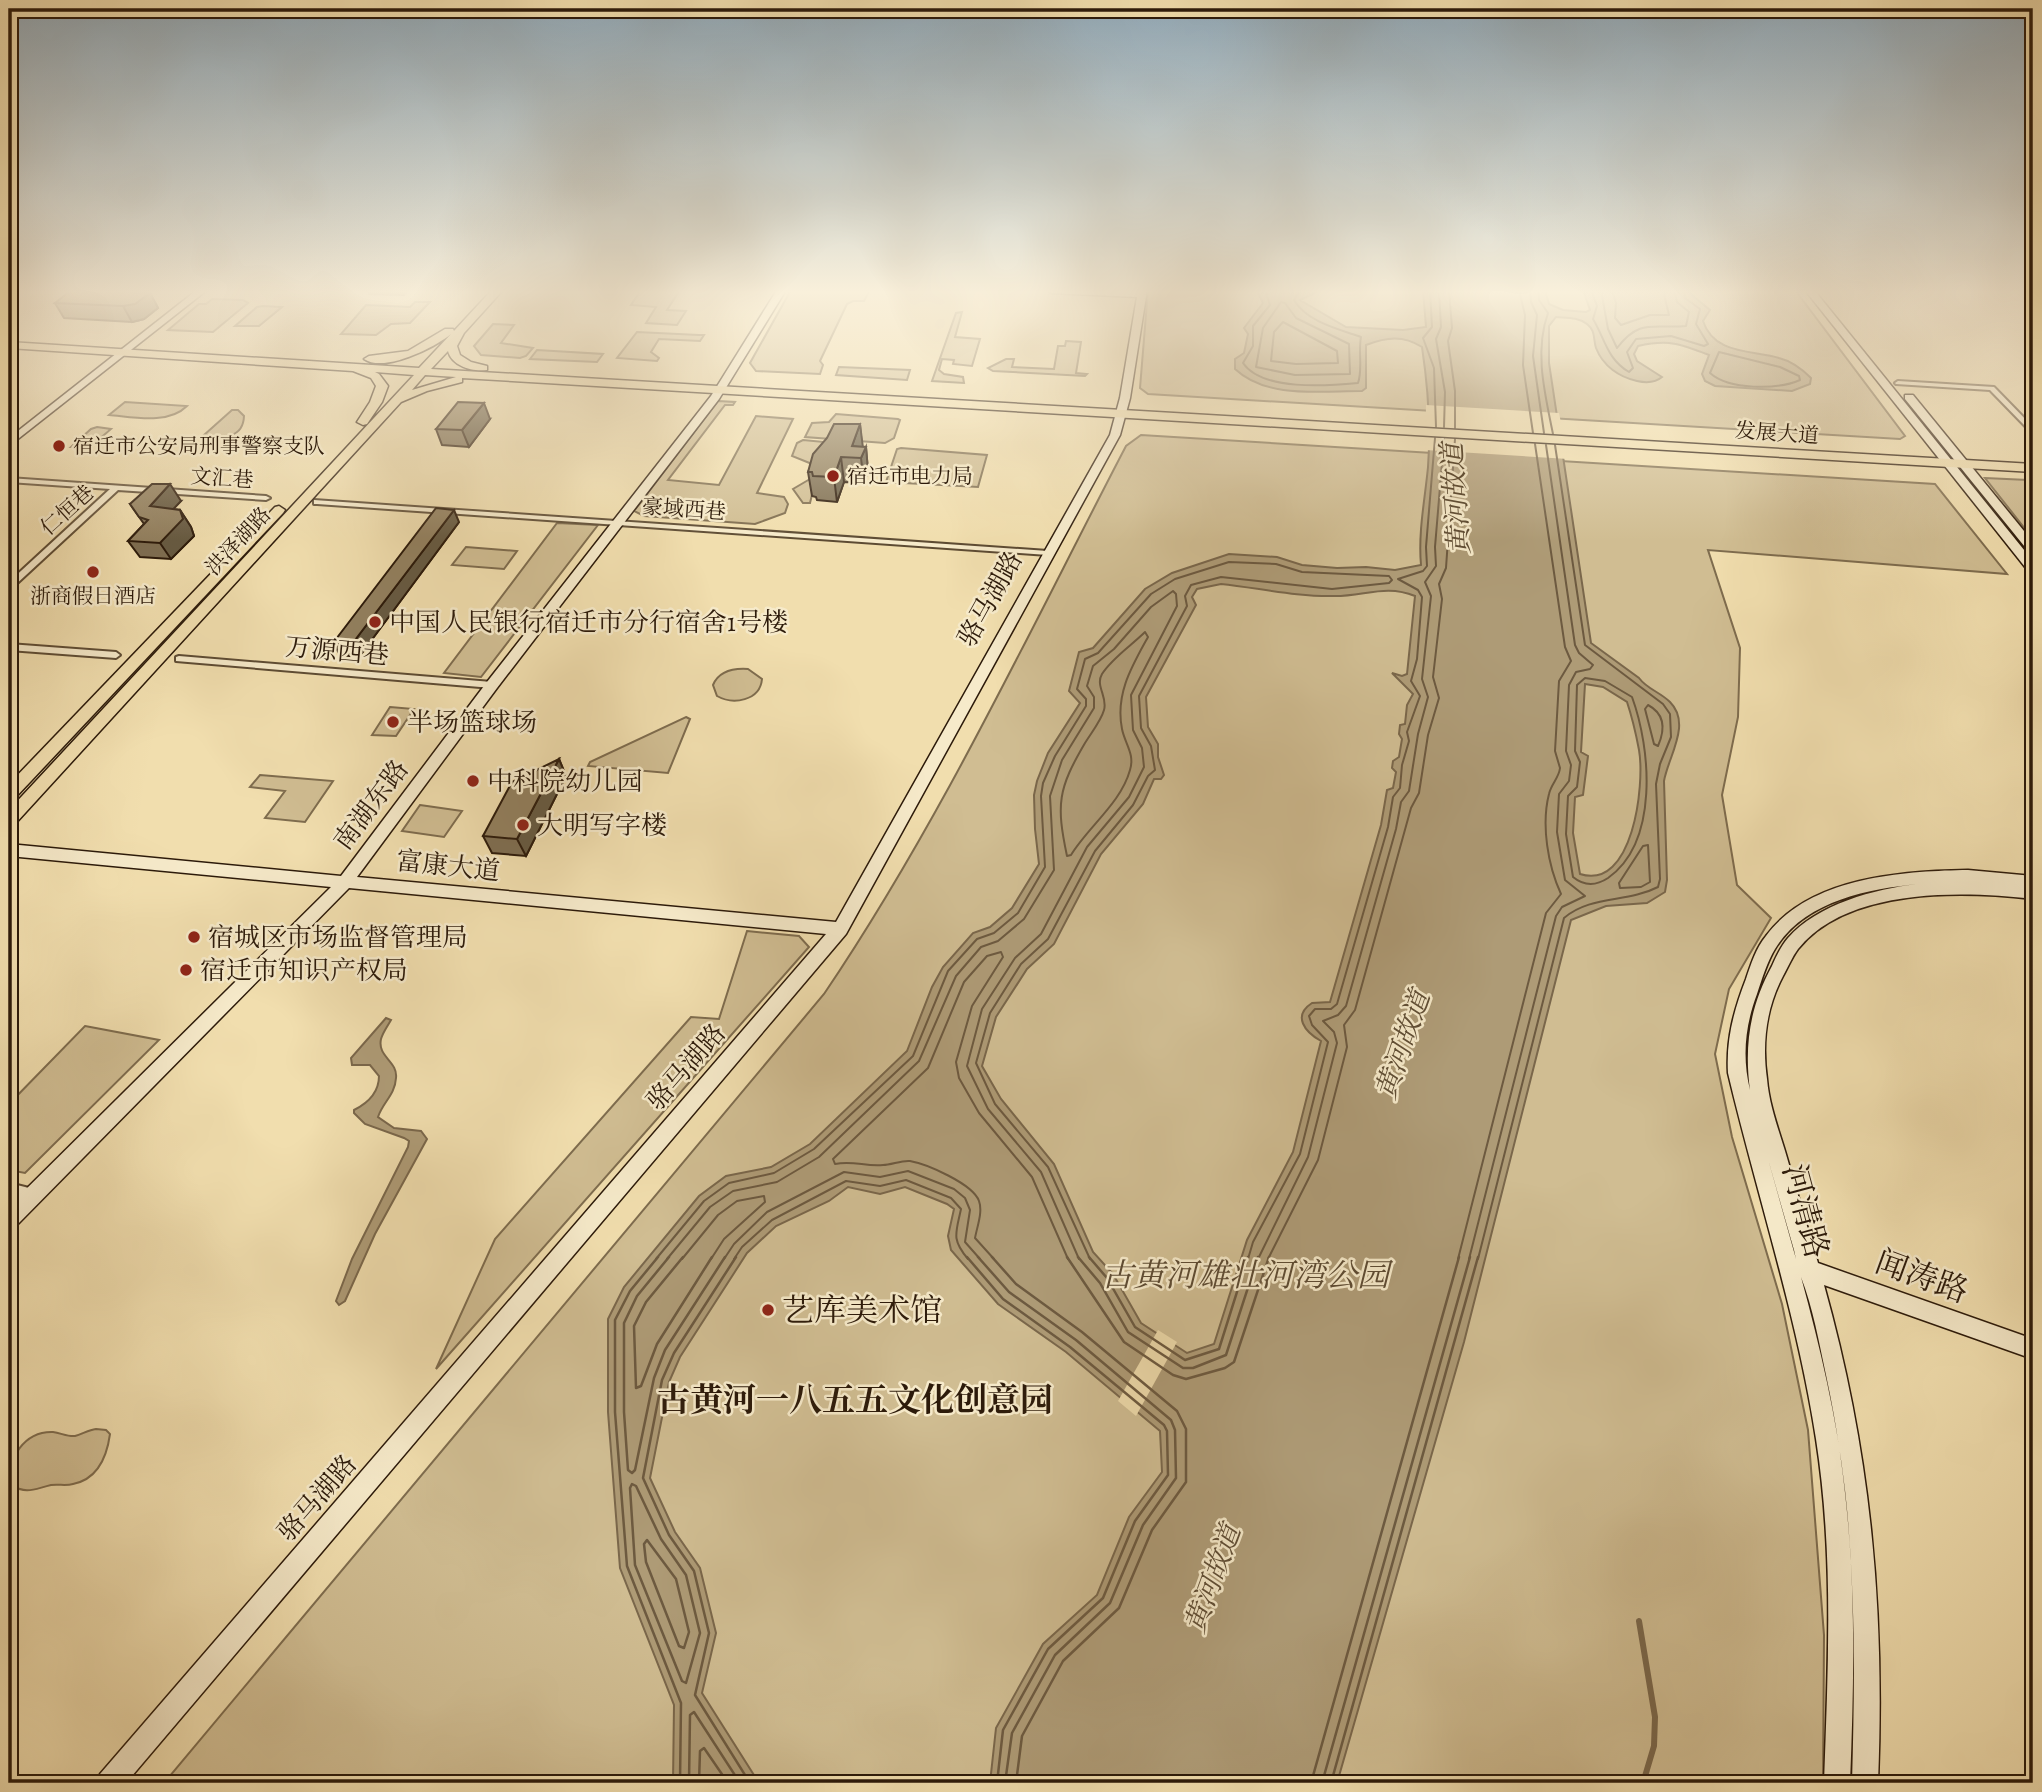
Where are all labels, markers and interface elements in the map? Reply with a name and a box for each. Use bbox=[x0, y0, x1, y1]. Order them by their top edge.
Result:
street label: 发展大道 bbox=[1734, 416, 1820, 450]
place label: 宿迁市公安局刑事警察支队 bbox=[73, 432, 325, 460]
marker: 宿迁市公安局刑事警察支队 bbox=[51, 438, 67, 454]
water label: 黄河故道 bbox=[1433, 438, 1479, 556]
street label: 文汇巷 bbox=[190, 462, 254, 494]
place label: 宿迁市电力局 bbox=[847, 462, 973, 490]
marker: 宿迁市电力局 bbox=[825, 468, 841, 484]
street label: 仁恒巷 bbox=[34, 479, 100, 541]
street label: 豪域西巷 bbox=[641, 492, 727, 526]
street label: 洪泽湖路 bbox=[199, 501, 277, 581]
street label: 骆马湖路 bbox=[949, 545, 1031, 653]
marker: 浙商假日酒店 bbox=[85, 564, 101, 580]
place label: 浙商假日酒店 bbox=[30, 582, 156, 610]
place label: 中国人民银行宿迁市分行宿舍1号楼 bbox=[389, 605, 788, 640]
marker: 中国人民银行宿迁市分行宿舍1号楼 bbox=[367, 614, 383, 630]
street label: 万源西巷 bbox=[284, 629, 390, 673]
place label: 半场篮球场 bbox=[407, 705, 537, 740]
marker: 半场篮球场 bbox=[385, 714, 401, 730]
street label: 南湖东路 bbox=[326, 753, 416, 857]
place label: 中科院幼儿园 bbox=[487, 764, 643, 799]
marker: 中科院幼儿园 bbox=[465, 773, 481, 789]
place label: 大明写字楼 bbox=[537, 808, 667, 843]
marker: 大明写字楼 bbox=[515, 817, 531, 833]
street label: 富康大道 bbox=[394, 843, 502, 889]
place label: 宿城区市场监督管理局 bbox=[208, 920, 468, 955]
marker: 宿城区市场监督管理局 bbox=[186, 929, 202, 945]
place label: 宿迁市知识产权局 bbox=[200, 953, 408, 988]
marker: 宿迁市知识产权局 bbox=[178, 962, 194, 978]
water label: 黄河故道 bbox=[1367, 982, 1440, 1104]
street label: 骆马湖路 bbox=[639, 1016, 733, 1118]
street label: 河清路 bbox=[1772, 1159, 1840, 1263]
street label: 闻涛路 bbox=[1869, 1239, 1975, 1313]
park label: 古黄河雄壮河湾公园 bbox=[1101, 1253, 1394, 1297]
place label: 艺库美术馆 bbox=[782, 1288, 942, 1332]
marker: 艺库美术馆 bbox=[760, 1302, 776, 1318]
district label: 古黄河一八五五文化创意园 bbox=[657, 1377, 1053, 1422]
street label: 骆马湖路 bbox=[270, 1447, 364, 1549]
water label: 黄河故道 bbox=[1176, 1516, 1251, 1638]

